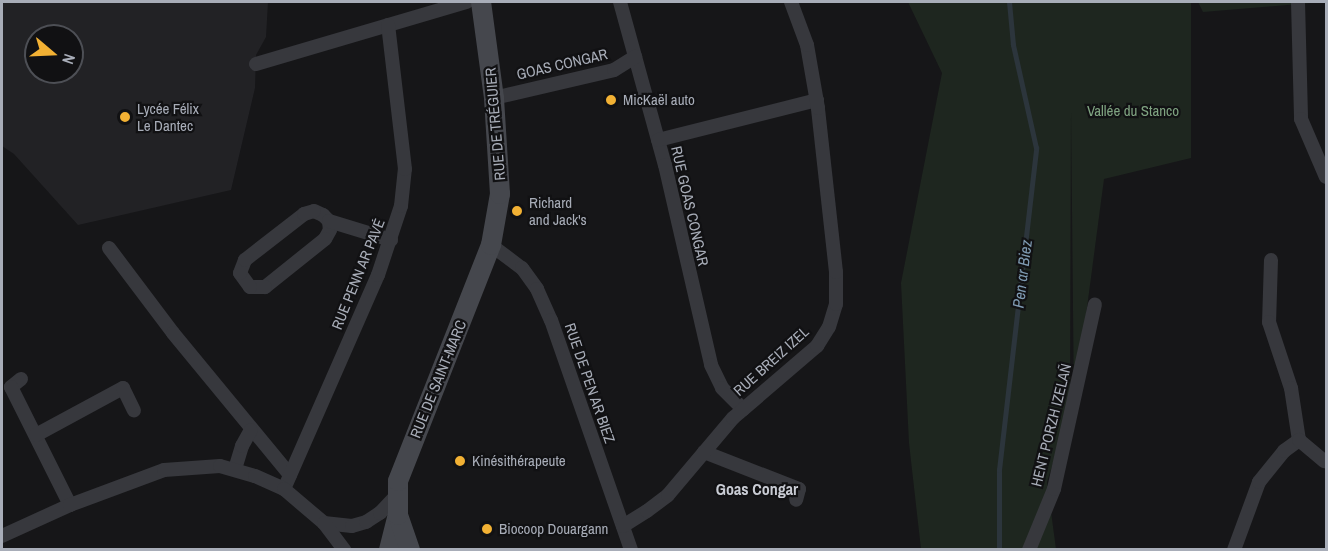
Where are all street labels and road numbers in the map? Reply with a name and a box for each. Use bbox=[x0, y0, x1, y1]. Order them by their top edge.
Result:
street label: GOAS CONGAR bbox=[515, 45, 609, 83]
street label: RUE DE TRÉGUIER bbox=[481, 67, 509, 181]
street label: RUE GOAS CONGAR bbox=[667, 144, 713, 268]
street label: RUE PENN AR PAVÉ bbox=[327, 216, 389, 332]
street label: RUE DE SAINT-MARC bbox=[406, 317, 470, 441]
street label: RUE DE PEN AR BIEZ bbox=[561, 320, 619, 446]
street label: RUE BREIZ IZEL bbox=[730, 323, 812, 399]
street label: HENT PORZH IZELAÑ bbox=[1027, 361, 1075, 489]

